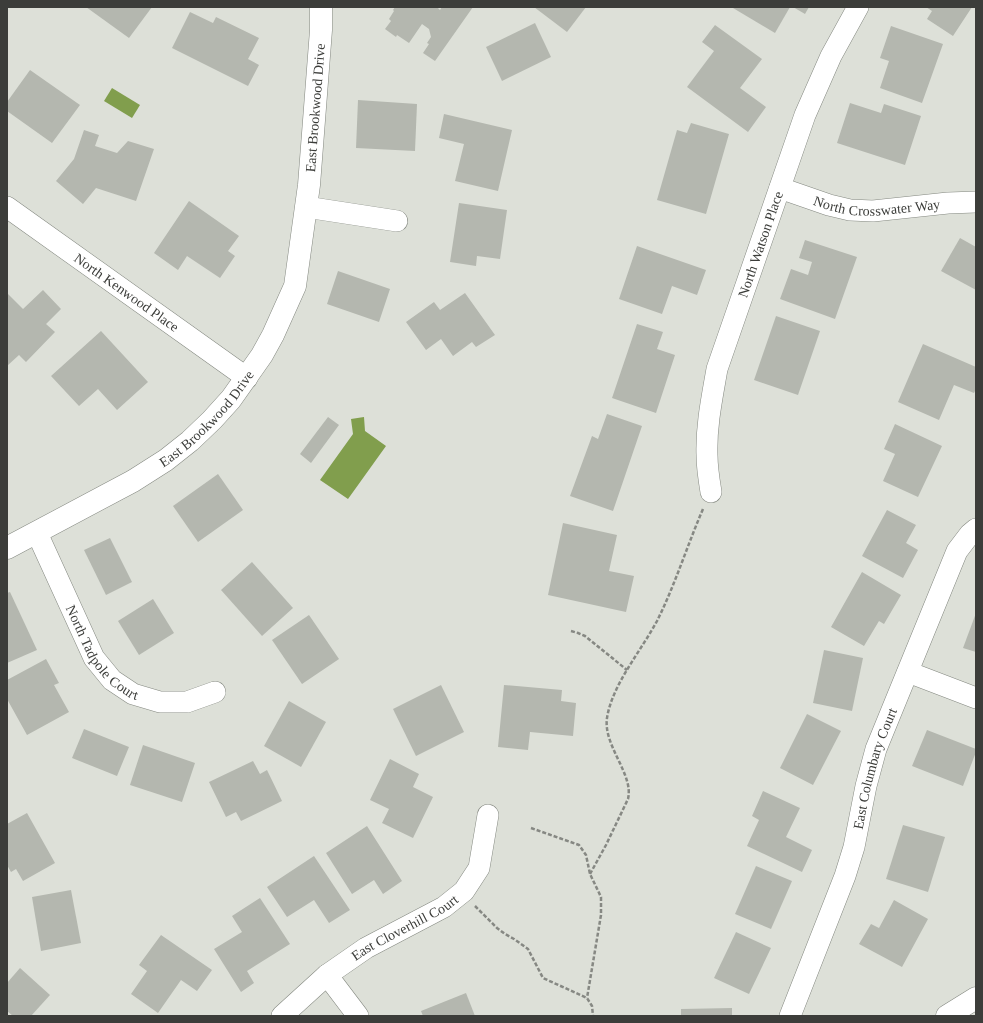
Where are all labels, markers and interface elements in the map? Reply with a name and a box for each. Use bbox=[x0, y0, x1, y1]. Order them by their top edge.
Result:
street label: East Brookwood Drive bbox=[303, 43, 327, 173]
street label: North Watson Place bbox=[735, 189, 786, 299]
street label: North Crosswater Way bbox=[812, 193, 941, 219]
street label: North Kenwood Place bbox=[72, 250, 182, 335]
street label: East Brookwood Drive bbox=[157, 367, 256, 470]
street label: North Tadpole Court bbox=[63, 603, 140, 703]
street label: East Columbary Court bbox=[850, 706, 900, 831]
street label: East Cloverhill Court bbox=[348, 891, 461, 963]

